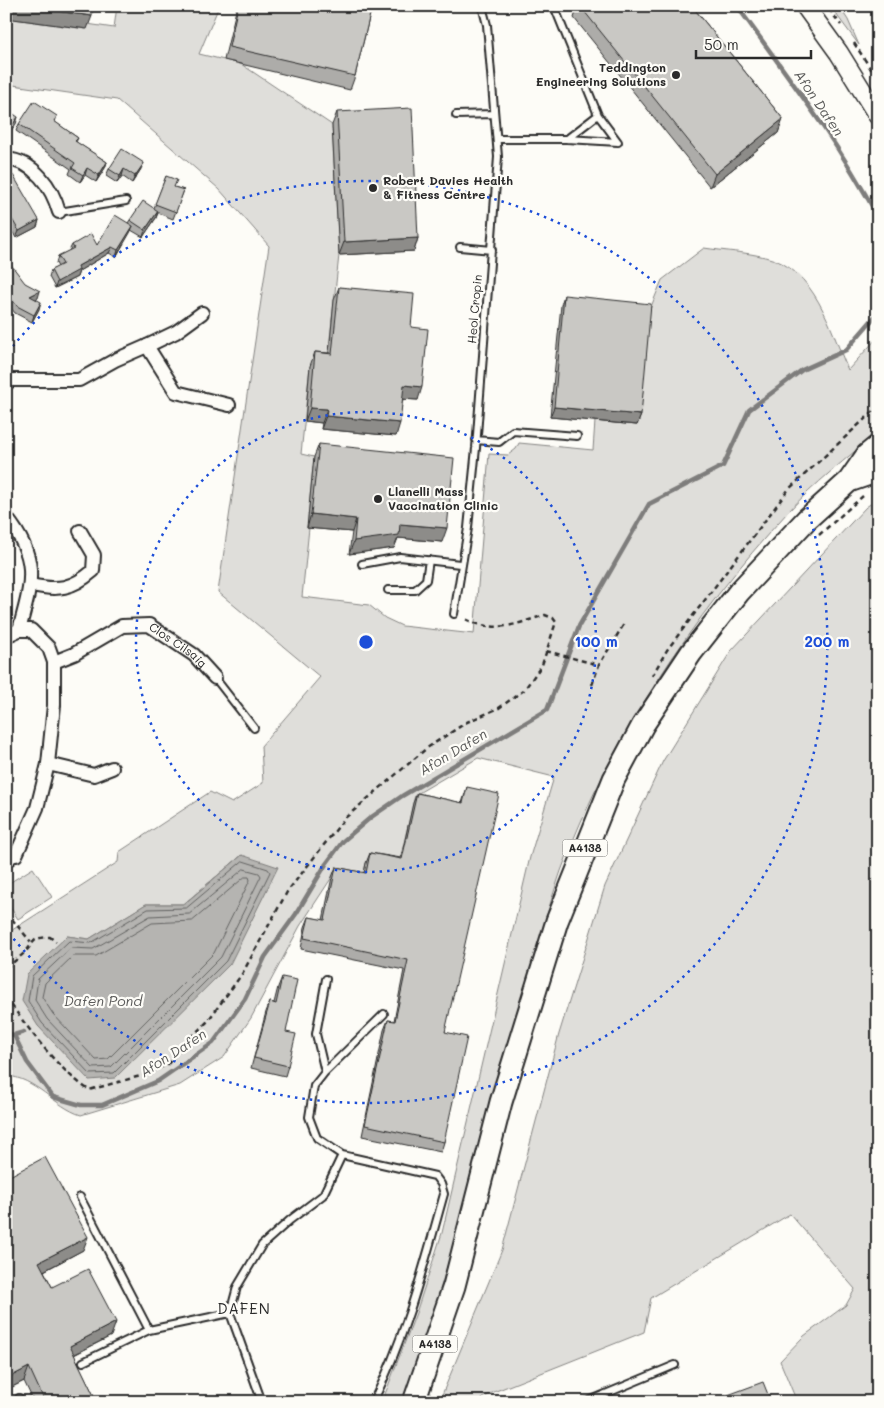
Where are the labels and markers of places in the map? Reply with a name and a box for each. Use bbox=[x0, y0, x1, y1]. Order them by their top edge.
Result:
place label: Teddington Engineering Solutions bbox=[536, 59, 666, 89]
marker: Teddington Engineering Solutions bbox=[670, 69, 682, 81]
place label: Robert Davies Health & Fitness Centre bbox=[383, 172, 513, 202]
marker: Robert Davies Health & Fitness Centre bbox=[367, 182, 379, 194]
place label: Llanelli Mass Vaccination Clinic bbox=[388, 483, 498, 513]
marker: Llanelli Mass Vaccination Clinic bbox=[372, 493, 384, 505]
centre of rings bbox=[357, 633, 375, 651]

